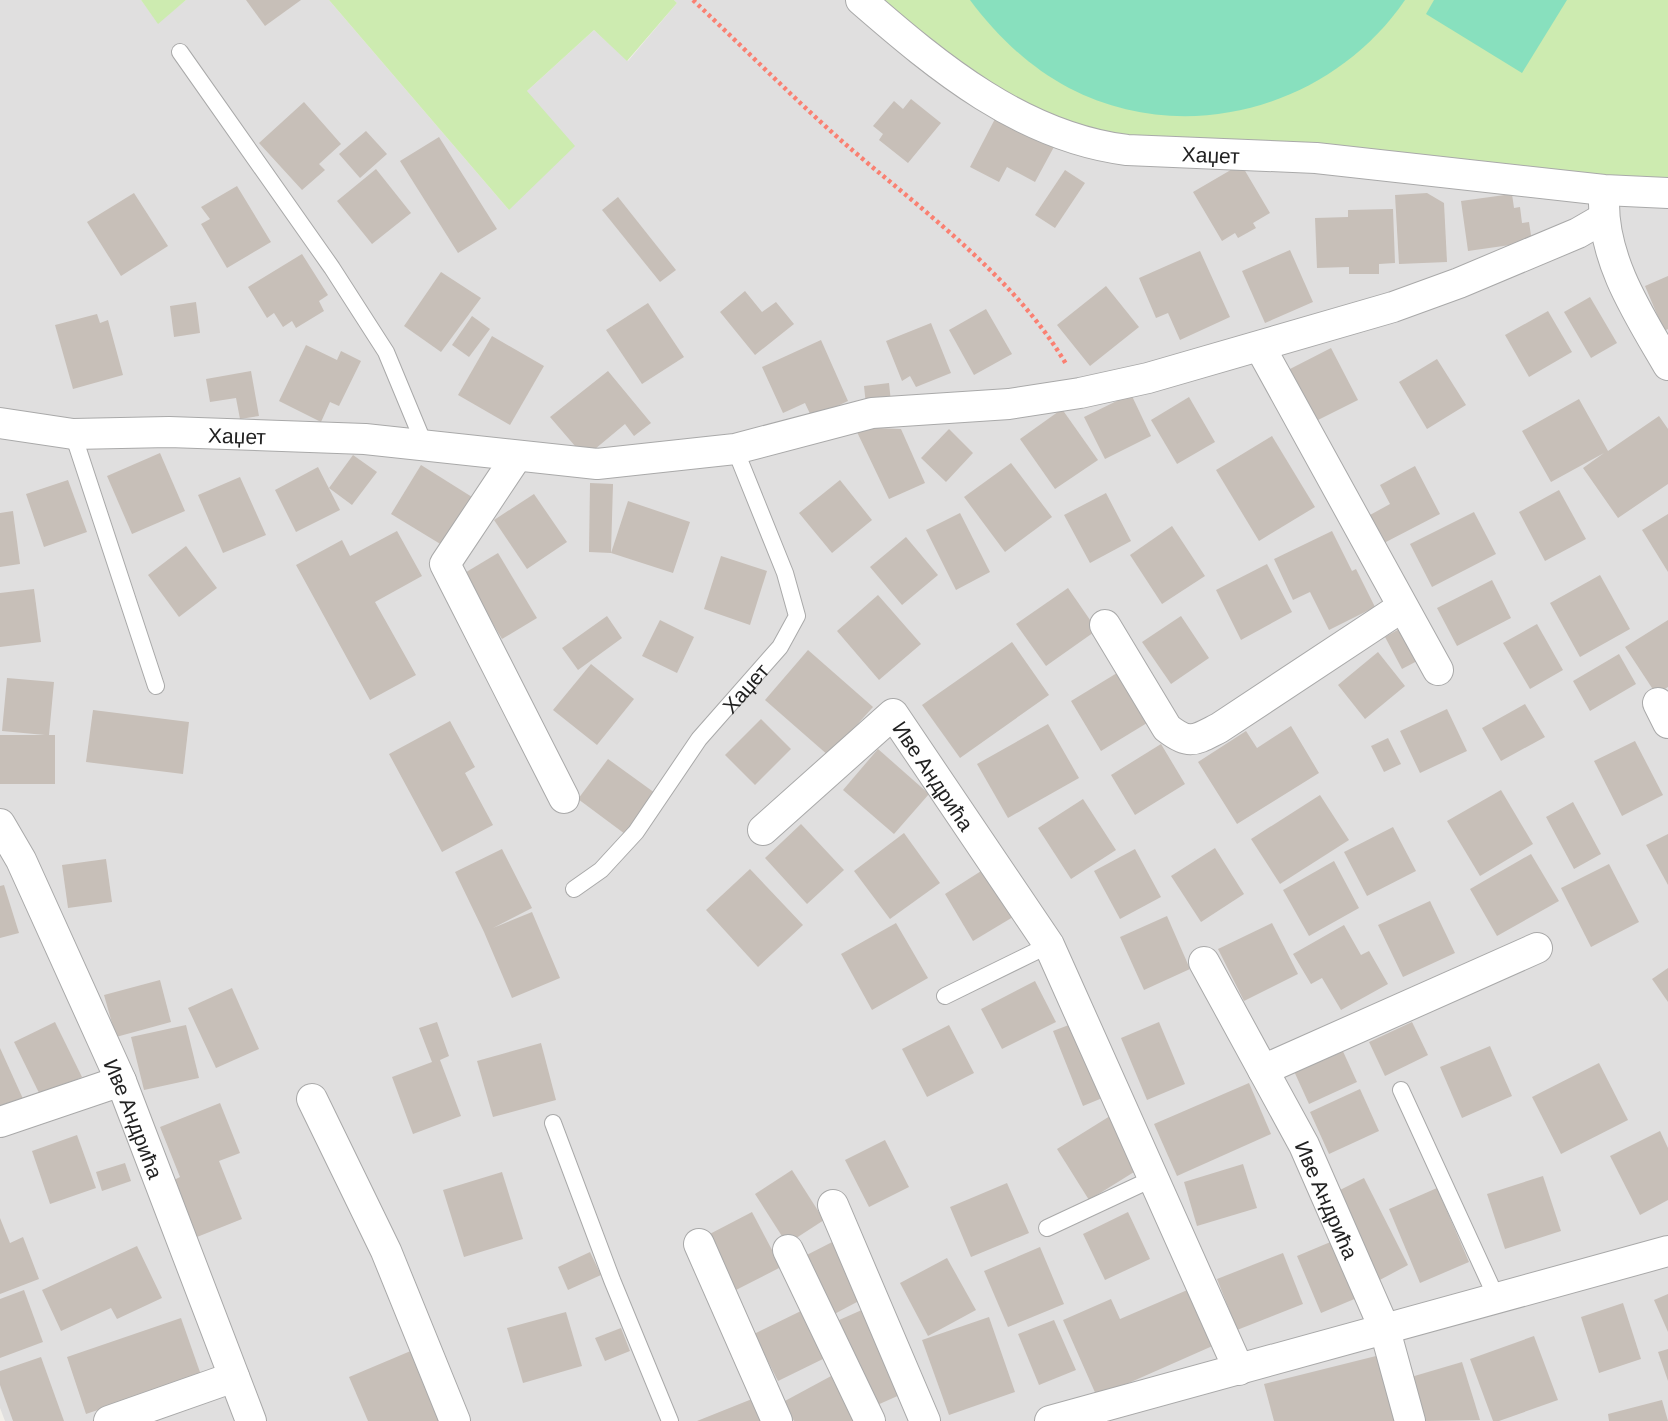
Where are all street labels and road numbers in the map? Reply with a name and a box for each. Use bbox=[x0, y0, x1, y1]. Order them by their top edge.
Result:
street label: Хаџет bbox=[1181, 140, 1241, 167]
street label: Хаџет bbox=[208, 421, 267, 448]
street label: Хаџет bbox=[716, 657, 773, 717]
street label: Иве Андрића bbox=[889, 716, 980, 835]
street label: Иве Андрића bbox=[100, 1054, 170, 1182]
street label: Иве Андрића bbox=[1291, 1136, 1365, 1263]

